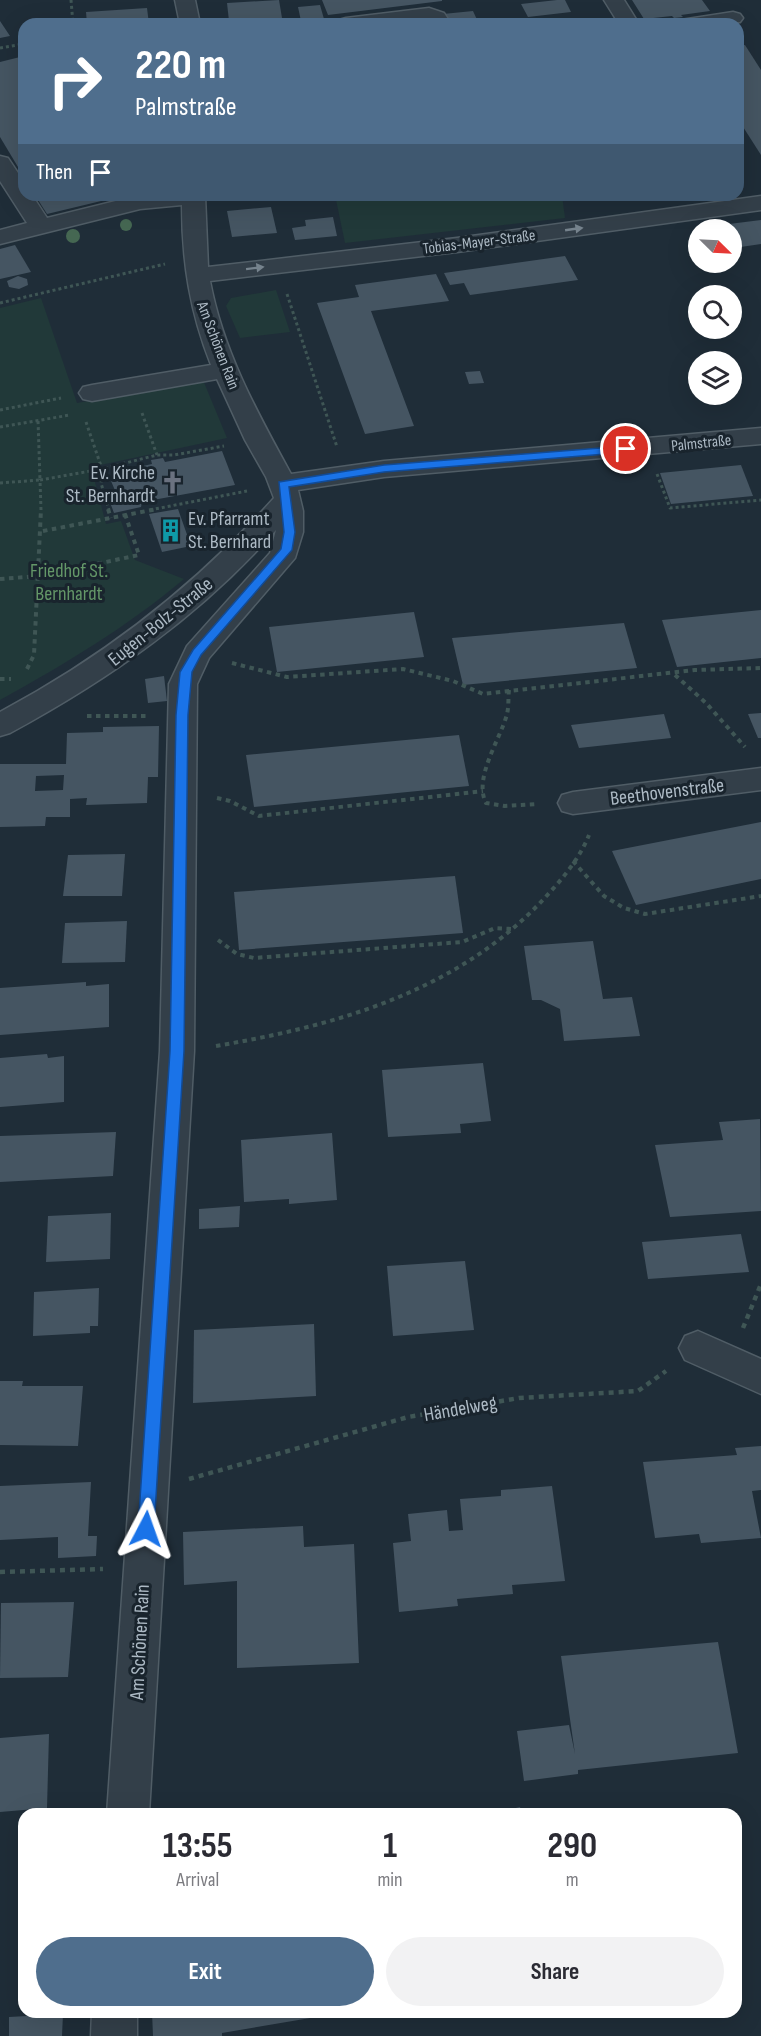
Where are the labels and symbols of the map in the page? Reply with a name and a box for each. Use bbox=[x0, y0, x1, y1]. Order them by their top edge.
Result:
north arrow bbox=[688, 219, 742, 273]
one-way arrow bbox=[564, 224, 583, 233]
street label: Tobias-Mayer-Straße bbox=[422, 226, 536, 259]
one-way arrow bbox=[246, 263, 265, 272]
street label: Am Schönen Rain bbox=[192, 298, 243, 392]
pin bbox=[600, 423, 651, 474]
street label: Palmstraße bbox=[670, 431, 732, 456]
place label: Ev. Kirche St. Bernhardt bbox=[66, 461, 155, 508]
church icon: Ev. Kirche St. Bernhardt bbox=[160, 470, 186, 496]
place label: Ev. Pfarramt St. Bernhard bbox=[188, 507, 271, 554]
building icon: Ev. Pfarramt St. Bernhard bbox=[157, 517, 183, 543]
park label: Friedhof St. Bernhardt bbox=[30, 559, 108, 606]
street label: Eugen-Bolz-Straße bbox=[103, 572, 218, 671]
street label: Beethovenstraße bbox=[609, 773, 726, 811]
street label: Händelweg bbox=[422, 1391, 499, 1427]
position arrow bbox=[114, 1497, 178, 1561]
street label: Am Schönen Rain bbox=[125, 1584, 155, 1701]

